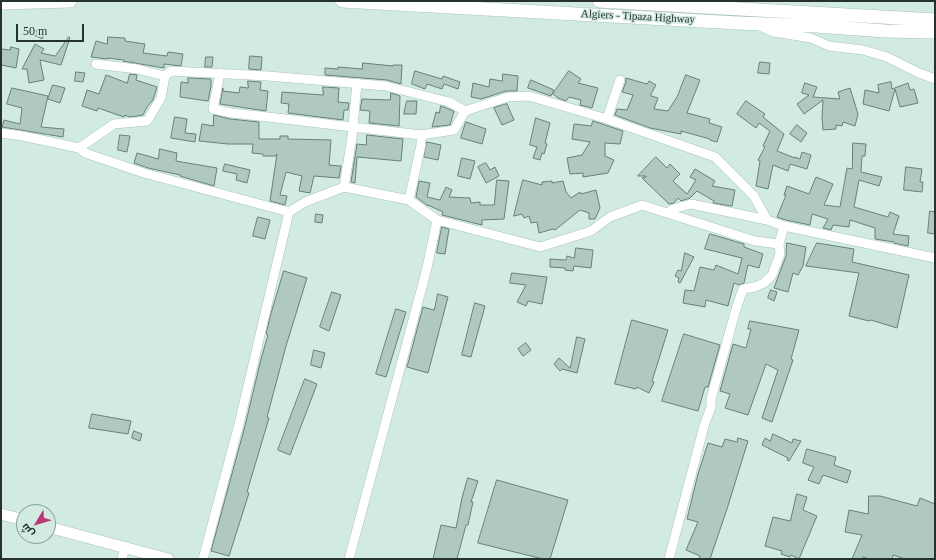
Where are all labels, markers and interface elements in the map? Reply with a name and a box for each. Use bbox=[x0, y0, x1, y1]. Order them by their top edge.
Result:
street label: Algiers - Tipaza Highway bbox=[581, 7, 695, 27]
scale bar bbox=[18, 16, 86, 42]
text: 50 m bbox=[23, 24, 47, 38]
north arrow bbox=[16, 504, 56, 544]
text: ش bbox=[18, 522, 36, 540]

